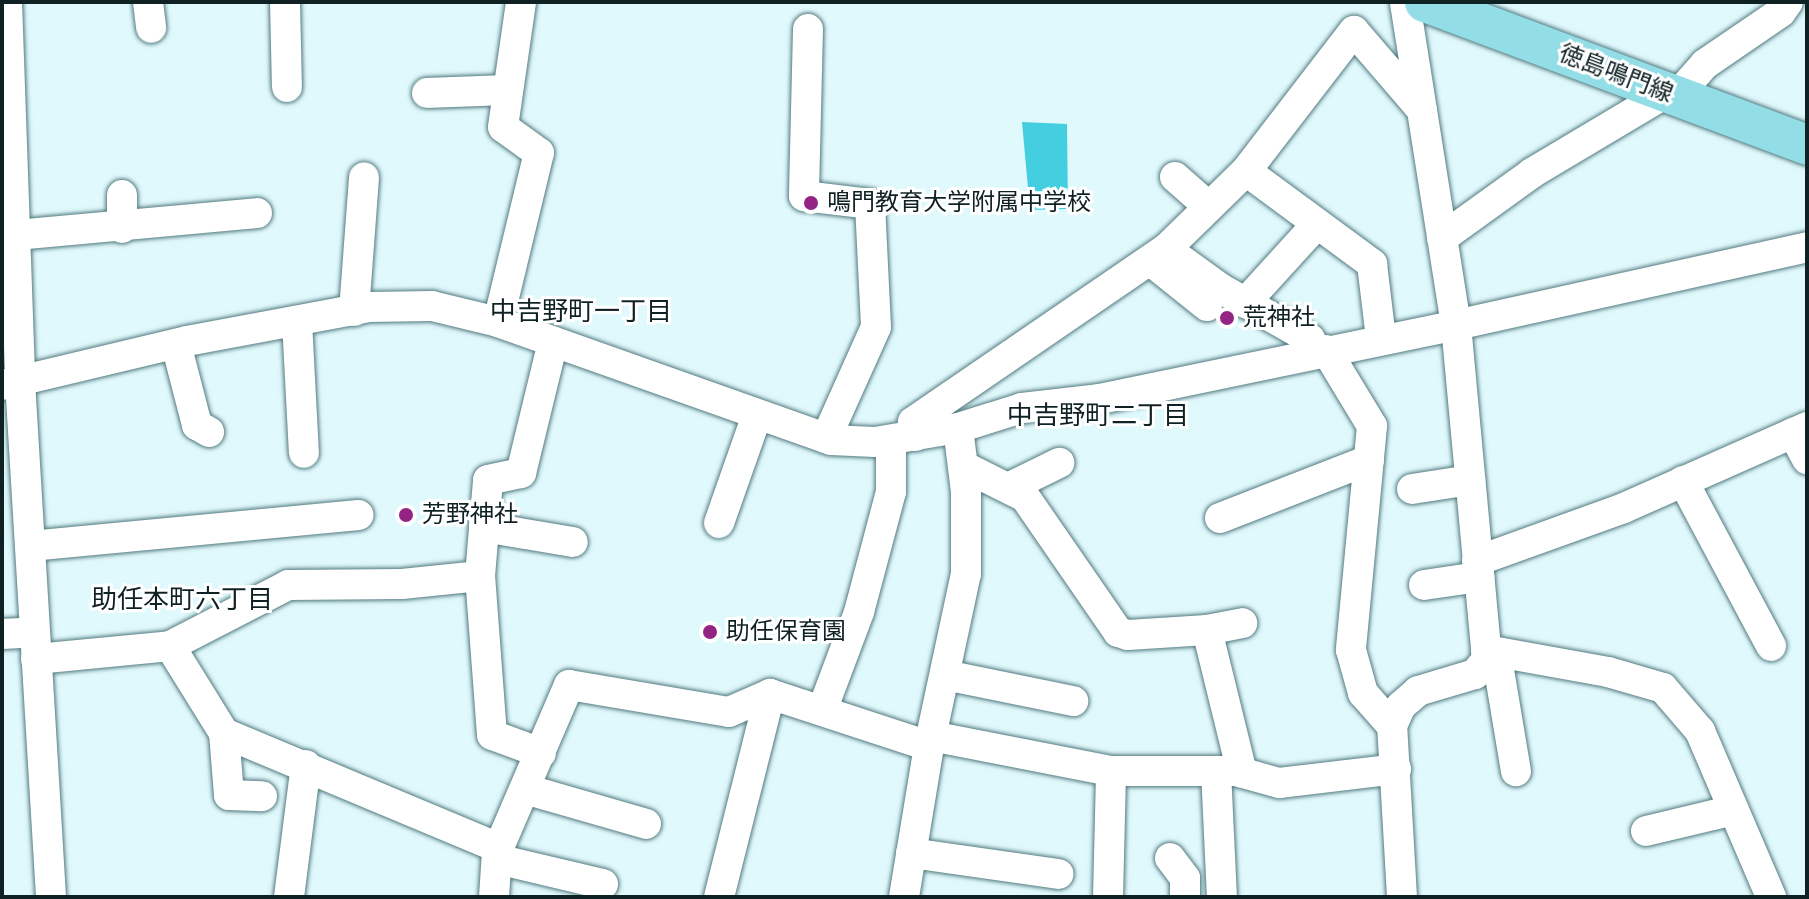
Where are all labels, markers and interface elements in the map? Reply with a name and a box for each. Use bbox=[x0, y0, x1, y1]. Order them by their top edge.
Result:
street label: 徳島鳴門線 bbox=[1555, 39, 1677, 109]
place label: 鳴門教育大学附属中学校 bbox=[827, 189, 1091, 217]
marker: 鳴門教育大学附属中学校 bbox=[802, 194, 820, 212]
district label: 中吉野町一丁目 bbox=[490, 296, 672, 328]
place label: 荒神社 bbox=[1243, 304, 1315, 332]
marker: 荒神社 bbox=[1218, 309, 1236, 327]
district label: 中吉野町二丁目 bbox=[1007, 400, 1189, 432]
place label: 芳野神社 bbox=[422, 501, 518, 529]
marker: 芳野神社 bbox=[397, 506, 415, 524]
district label: 助任本町六丁目 bbox=[91, 584, 273, 616]
place label: 助任保育園 bbox=[726, 618, 846, 646]
marker: 助任保育園 bbox=[701, 623, 719, 641]

